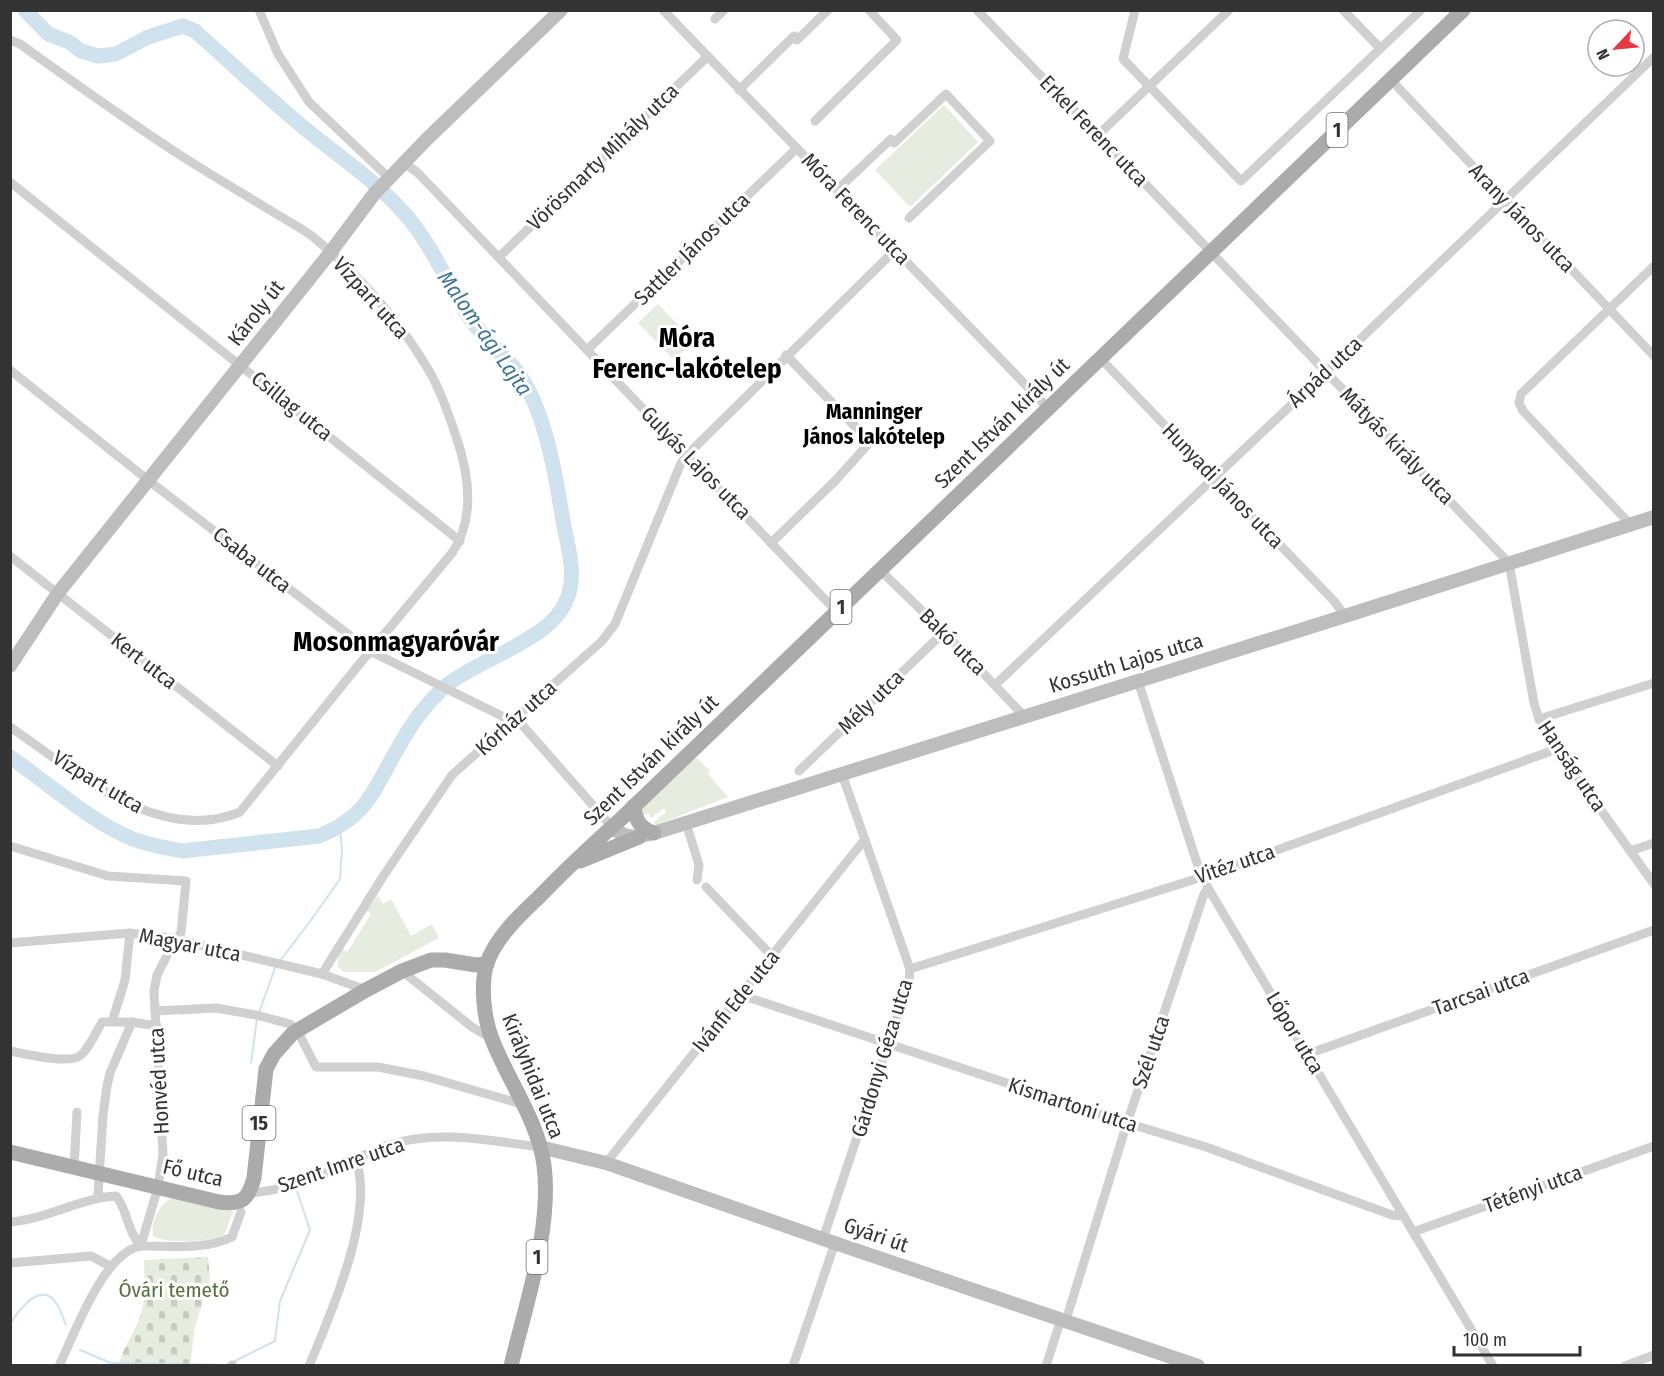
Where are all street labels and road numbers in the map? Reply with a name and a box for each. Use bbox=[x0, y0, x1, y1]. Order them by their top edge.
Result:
street label: Erkel Ferenc utca bbox=[1034, 70, 1154, 192]
street label: Vörösmarty Mihály utca bbox=[522, 78, 684, 236]
road number: 1 bbox=[1326, 113, 1348, 147]
street label: Móra Ferenc utca bbox=[796, 148, 916, 270]
street label: Arany János utca bbox=[1463, 158, 1581, 278]
street label: Sattler János utca bbox=[629, 187, 755, 311]
street label: Vízpart utca bbox=[327, 252, 415, 344]
street label: Károly út bbox=[222, 275, 290, 351]
street label: Árpád utca bbox=[1282, 331, 1368, 413]
street label: Szent István király út bbox=[929, 352, 1075, 494]
street label: Csillag utca bbox=[246, 365, 338, 447]
street label: Mátyás király utca bbox=[1334, 382, 1460, 510]
street label: Gulyás Lajos utca bbox=[635, 401, 757, 525]
street label: Hunyadi János utca bbox=[1157, 418, 1289, 554]
street label: Csaba utca bbox=[208, 521, 296, 599]
road number: 1 bbox=[830, 590, 852, 624]
street label: Bakó utca bbox=[914, 603, 992, 681]
street label: Kert utca bbox=[106, 627, 182, 695]
street label: Kossuth Lajos utca bbox=[1046, 627, 1206, 699]
street label: Mély utca bbox=[833, 664, 909, 740]
street label: Kórház utca bbox=[470, 675, 562, 761]
street label: Szent István király út bbox=[578, 689, 724, 831]
street label: Hanság utca bbox=[1532, 715, 1612, 817]
street label: Vízpart utca bbox=[48, 745, 148, 819]
street label: Vitéz utca bbox=[1192, 838, 1278, 890]
street label: Magyar utca bbox=[137, 922, 243, 968]
street label: Ivánfi Ede utca bbox=[687, 944, 785, 1058]
street label: Tarcsai utca bbox=[1429, 963, 1533, 1021]
street label: Gárdonyi Géza utca bbox=[846, 976, 918, 1140]
street label: Lőpor utca bbox=[1260, 987, 1330, 1079]
street label: Királyhidai utca bbox=[496, 1010, 570, 1142]
street label: Szél utca bbox=[1126, 1012, 1176, 1092]
street label: Honvéd utca bbox=[143, 1027, 175, 1135]
street label: Kismartoni utca bbox=[1005, 1072, 1141, 1138]
road number: 15 bbox=[242, 1106, 276, 1140]
street label: Szent Imre utca bbox=[274, 1131, 408, 1199]
street label: Fő utca bbox=[160, 1153, 226, 1193]
street label: Tétényi utca bbox=[1480, 1159, 1586, 1219]
street label: Gyári út bbox=[840, 1212, 912, 1258]
road number: 1 bbox=[526, 1240, 548, 1274]

